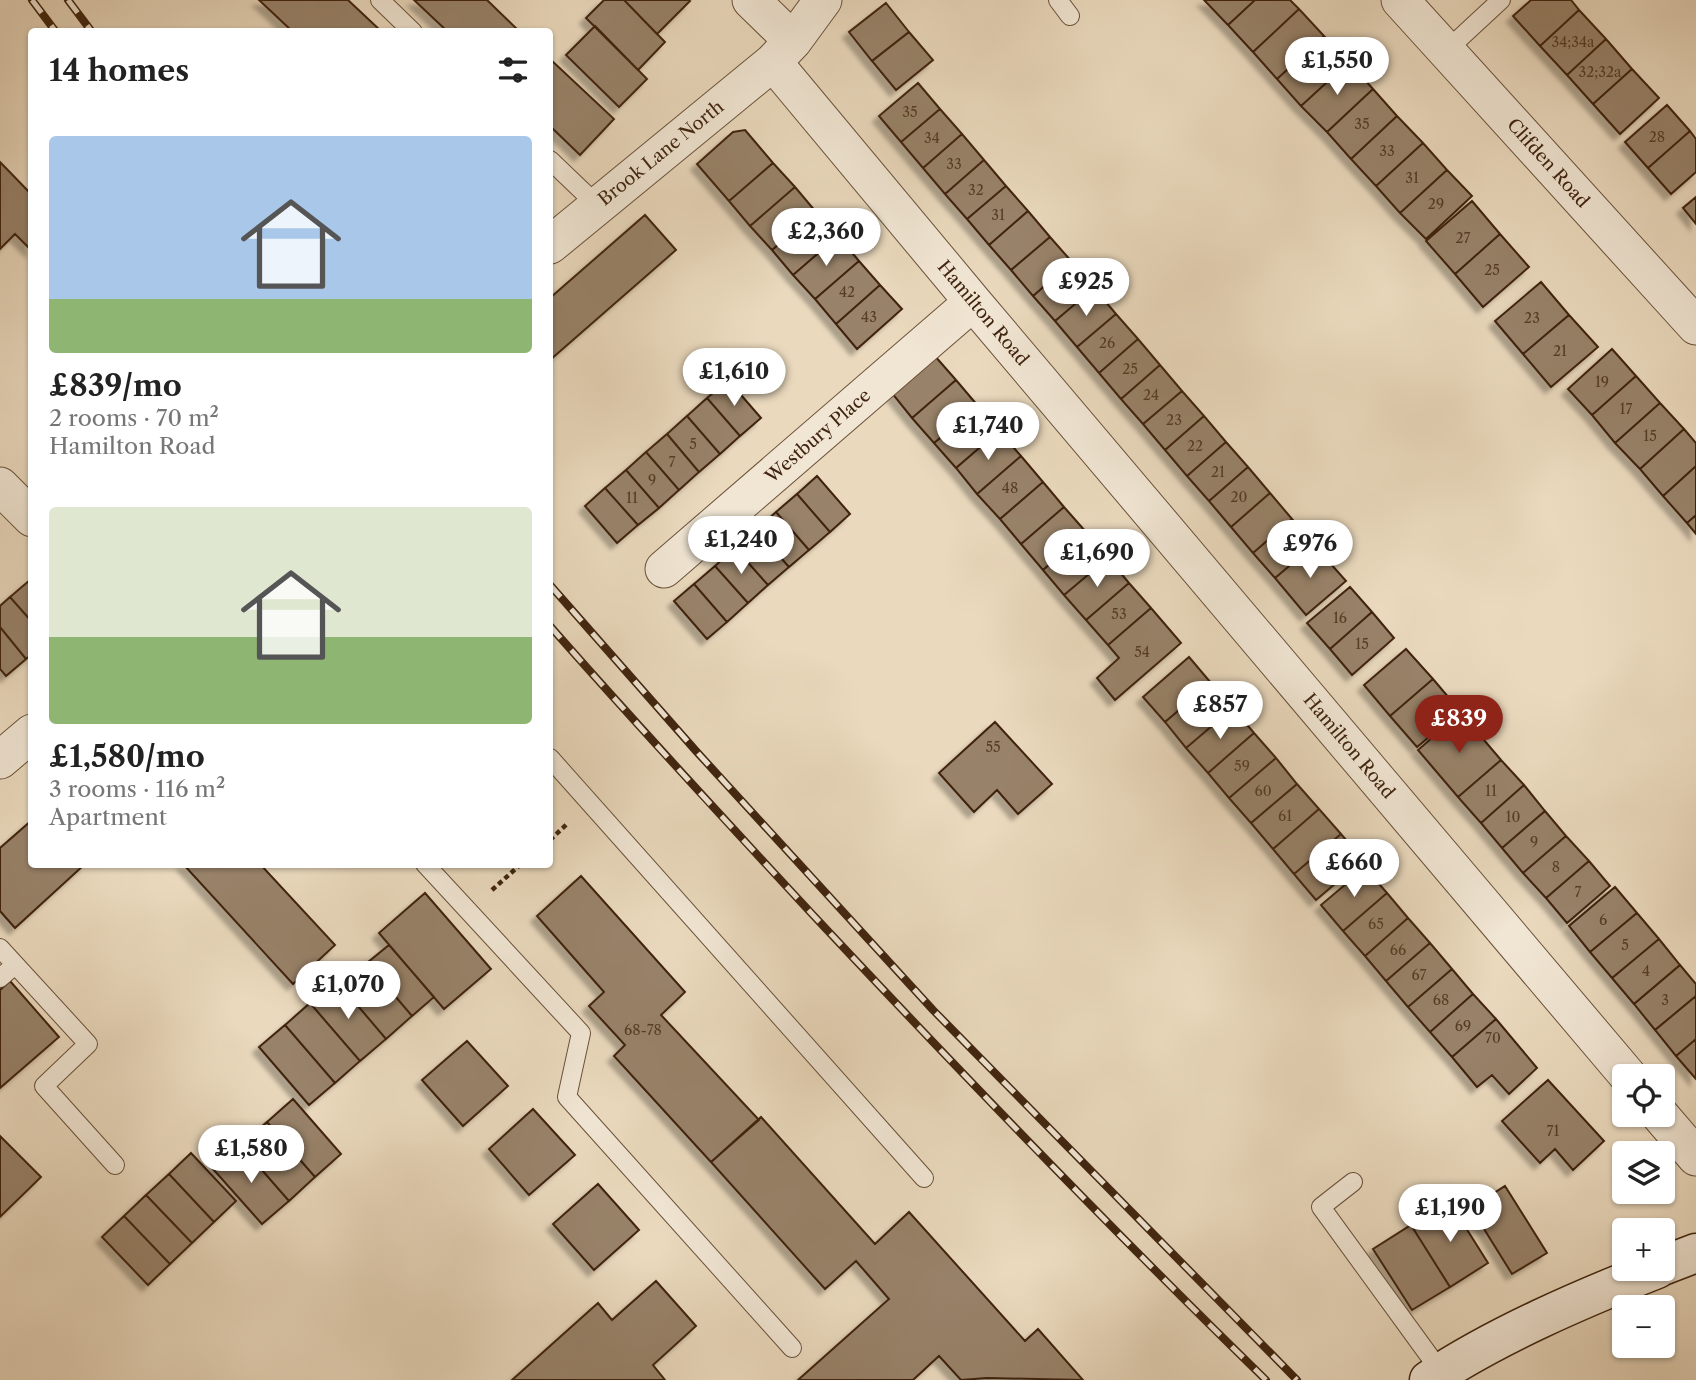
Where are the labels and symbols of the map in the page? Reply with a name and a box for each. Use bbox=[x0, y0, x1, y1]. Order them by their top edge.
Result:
house number: 34;34a bbox=[1552, 33, 1595, 51]
pin: £1,550 bbox=[1280, 38, 1394, 97]
house number: 32;32a bbox=[1579, 63, 1622, 81]
street label: Brook Lane North bbox=[594, 96, 728, 210]
house number: 35 bbox=[902, 103, 918, 121]
street label: Clifden Road bbox=[1502, 114, 1594, 212]
house number: 35 bbox=[1354, 115, 1370, 133]
house number: 28 bbox=[1649, 128, 1665, 146]
house number: 34 bbox=[924, 129, 940, 147]
house number: 33 bbox=[1379, 142, 1395, 160]
house number: 33 bbox=[946, 155, 962, 173]
house number: 31 bbox=[1405, 169, 1419, 187]
house number: 32 bbox=[968, 181, 984, 199]
house number: 29 bbox=[1428, 195, 1444, 213]
house number: 31 bbox=[991, 206, 1005, 224]
pin: £2,360 bbox=[769, 208, 883, 268]
house number: 27 bbox=[1456, 229, 1471, 247]
street label: Hamilton Road bbox=[933, 256, 1033, 370]
pin: £925 bbox=[1045, 258, 1127, 318]
house number: 25 bbox=[1484, 261, 1500, 279]
house number: 42 bbox=[839, 283, 855, 301]
house number: 43 bbox=[861, 308, 877, 326]
house number: 23 bbox=[1524, 309, 1540, 327]
house number: 26 bbox=[1099, 334, 1115, 352]
house number: 21 bbox=[1553, 342, 1567, 360]
pin: £1,610 bbox=[677, 348, 791, 408]
house number: 25 bbox=[1122, 360, 1138, 378]
house number: 19 bbox=[1595, 373, 1609, 391]
street label: Westbury Place bbox=[760, 384, 875, 488]
house number: 24 bbox=[1143, 386, 1159, 404]
house number: 17 bbox=[1620, 400, 1632, 418]
pin: £1,740 bbox=[931, 402, 1045, 462]
house number: 23 bbox=[1166, 411, 1182, 429]
house number: 15 bbox=[1643, 427, 1657, 445]
house number: 5 bbox=[689, 435, 697, 453]
house number: 22 bbox=[1187, 437, 1203, 455]
house number: 7 bbox=[669, 453, 676, 471]
house number: 21 bbox=[1211, 463, 1225, 481]
house number: 9 bbox=[648, 471, 656, 489]
house number: 48 bbox=[1002, 479, 1018, 497]
house number: 20 bbox=[1231, 488, 1248, 506]
house number: 11 bbox=[626, 489, 638, 507]
pin: £1,240 bbox=[684, 516, 798, 576]
pin: £976 bbox=[1269, 520, 1351, 580]
pin: £1,690 bbox=[1040, 530, 1154, 589]
house number: 53 bbox=[1111, 605, 1127, 623]
house number: 16 bbox=[1333, 609, 1347, 627]
house number: 15 bbox=[1355, 635, 1369, 653]
house number: 54 bbox=[1134, 643, 1150, 661]
pin: £857 bbox=[1179, 682, 1261, 741]
street label: Hamilton Road bbox=[1299, 689, 1399, 803]
pin: £839 bbox=[1418, 696, 1500, 755]
house number: 55 bbox=[985, 738, 1001, 756]
house number: 59 bbox=[1234, 757, 1250, 775]
house number: 60 bbox=[1254, 782, 1272, 800]
house number: 11 bbox=[1485, 782, 1497, 800]
house number: 61 bbox=[1278, 807, 1292, 825]
house number: 10 bbox=[1506, 808, 1520, 826]
house number: 9 bbox=[1530, 833, 1538, 851]
pin: £660 bbox=[1313, 839, 1395, 899]
house number: 8 bbox=[1552, 858, 1560, 876]
house number: 7 bbox=[1575, 883, 1582, 901]
house number: 6 bbox=[1599, 911, 1607, 929]
house number: 65 bbox=[1368, 915, 1384, 933]
house number: 5 bbox=[1621, 936, 1629, 954]
house number: 66 bbox=[1390, 941, 1406, 959]
pin: £1,070 bbox=[291, 962, 405, 1021]
house number: 4 bbox=[1642, 962, 1650, 980]
house number: 67 bbox=[1412, 966, 1427, 984]
house number: 68 bbox=[1433, 991, 1449, 1009]
house number: 3 bbox=[1661, 991, 1669, 1009]
house number: 69 bbox=[1455, 1017, 1471, 1035]
house number: 68-78 bbox=[624, 1021, 662, 1039]
house number: 70 bbox=[1485, 1029, 1501, 1047]
house number: 71 bbox=[1547, 1122, 1559, 1140]
pin: £1,580 bbox=[194, 1126, 308, 1185]
pin: £1,190 bbox=[1393, 1184, 1507, 1244]

